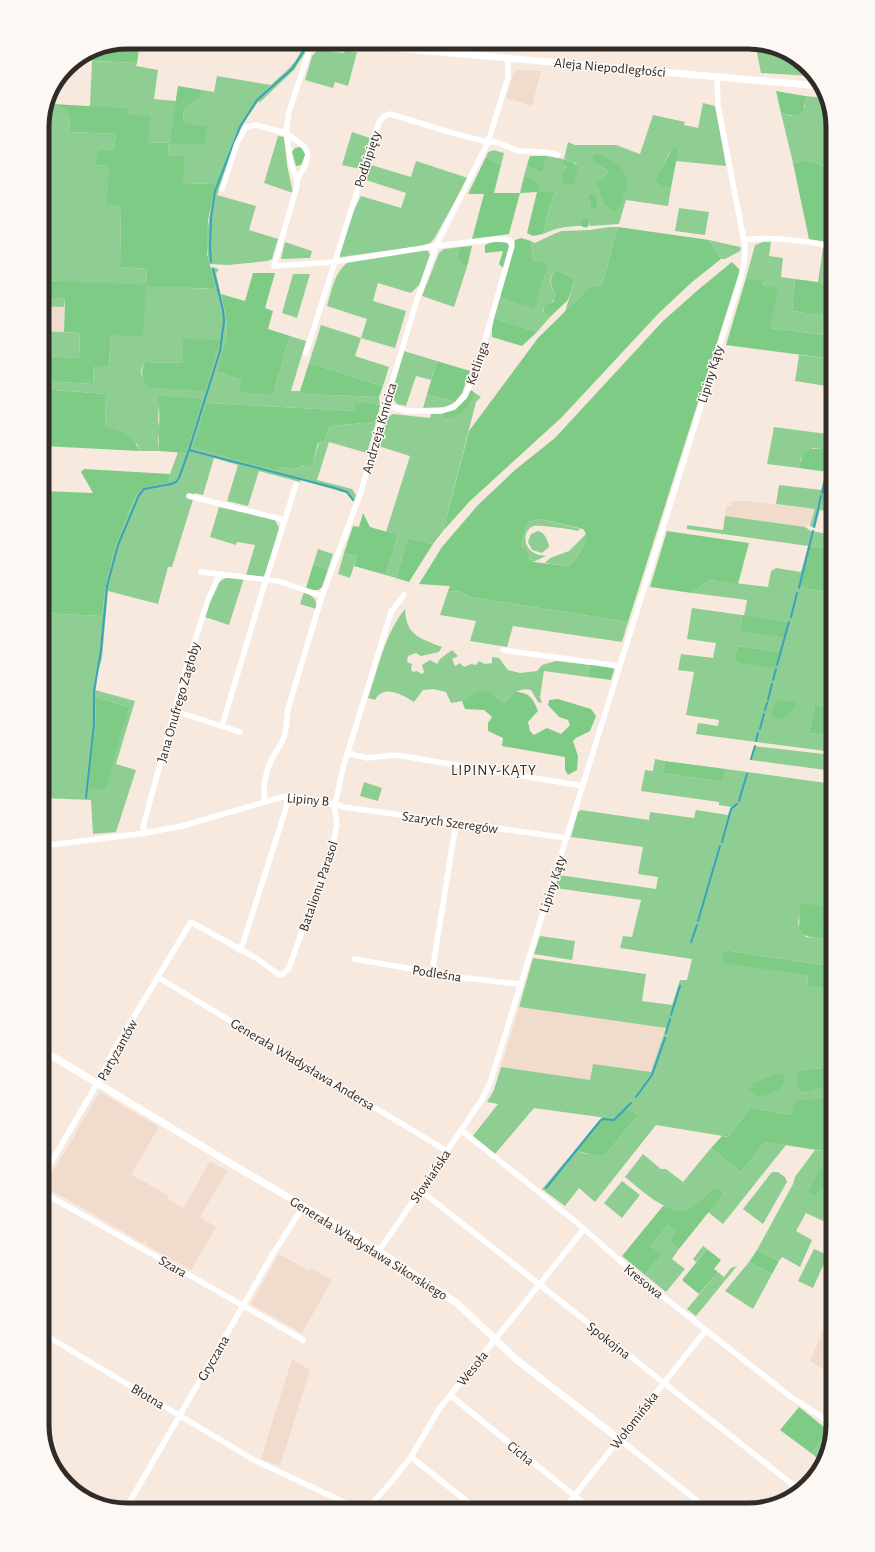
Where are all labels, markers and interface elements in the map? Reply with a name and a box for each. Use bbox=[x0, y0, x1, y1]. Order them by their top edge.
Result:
street label: Aleja Niepodległości bbox=[553, 56, 666, 80]
street label: Podbipięty bbox=[352, 129, 384, 189]
street label: Ketlinga bbox=[464, 339, 492, 387]
street label: Lipiny Kąty bbox=[696, 344, 726, 405]
street label: Andrzeja Kmicica bbox=[360, 381, 400, 475]
street label: Jana Onufrego Zagłoby bbox=[155, 640, 203, 764]
district label: LIPINY-KĄTY bbox=[451, 763, 537, 778]
street label: Lipiny B bbox=[286, 791, 330, 809]
street label: Szarych Szeregów bbox=[401, 809, 499, 837]
street label: Batalionu Parasol bbox=[297, 839, 341, 933]
street label: Lipiny Kąty bbox=[537, 854, 569, 915]
street label: Podleśna bbox=[411, 963, 463, 985]
street label: Generała Władysława Andersa bbox=[228, 1016, 377, 1114]
street label: Partyzantów bbox=[95, 1017, 141, 1084]
street label: Słowiańska bbox=[408, 1147, 454, 1206]
street label: Generała Władysława Sikorskiego bbox=[287, 1194, 450, 1303]
street label: Szara bbox=[156, 1253, 189, 1281]
street label: Kresowa bbox=[621, 1262, 666, 1302]
street label: Spokojna bbox=[584, 1320, 633, 1362]
street label: Gryczana bbox=[195, 1333, 233, 1384]
street label: Wesoła bbox=[455, 1348, 491, 1389]
street label: Błotna bbox=[128, 1382, 167, 1412]
street label: Wołomińska bbox=[608, 1389, 662, 1452]
street label: Cicha bbox=[504, 1439, 537, 1469]

